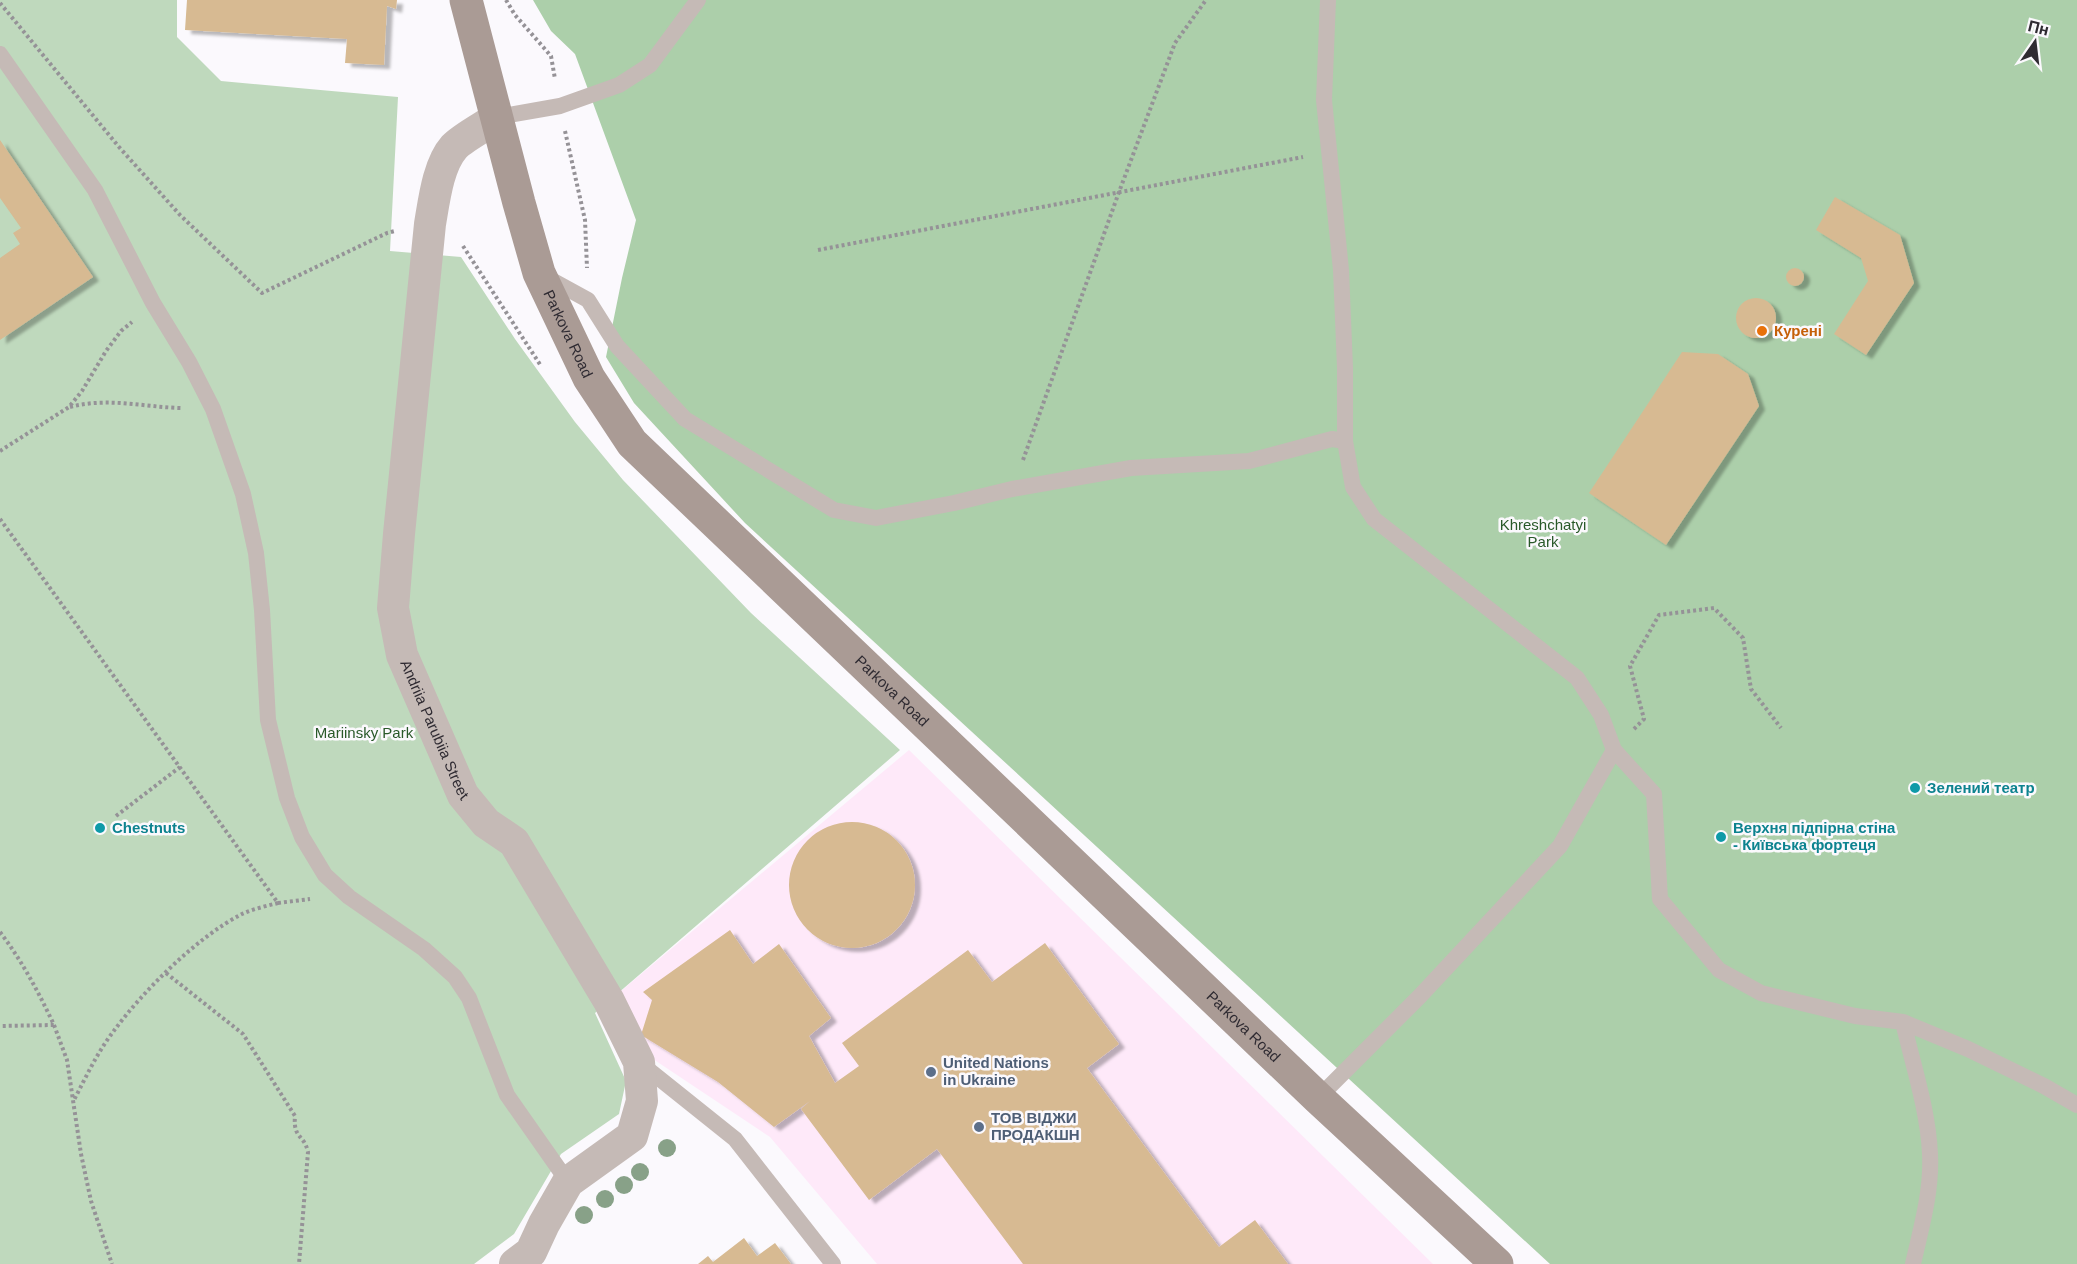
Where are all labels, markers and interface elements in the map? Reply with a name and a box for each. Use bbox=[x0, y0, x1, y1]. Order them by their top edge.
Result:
north arrow bbox=[2005, 12, 2065, 72]
text: Пн bbox=[2026, 17, 2051, 39]
street label: Parkova Road bbox=[540, 287, 597, 380]
place label: Курені bbox=[1774, 322, 1822, 339]
marker: Курені bbox=[1755, 324, 1769, 338]
park label: Khreshchatyi Park bbox=[1500, 516, 1586, 550]
street label: Parkova Road bbox=[852, 652, 932, 730]
street label: Andriia Parubiia Street bbox=[397, 657, 473, 804]
park label: Mariinsky Park bbox=[315, 724, 414, 741]
place label: Зелений театр bbox=[1927, 779, 2035, 796]
marker: Зелений театр bbox=[1908, 781, 1922, 795]
place label: Chestnuts bbox=[112, 819, 185, 836]
place label: Верхня підпірна стіна - Київська фортеця bbox=[1733, 819, 1896, 853]
marker: Chestnuts bbox=[93, 821, 107, 835]
marker: Верхня підпірна стіна - Київська фортеця bbox=[1714, 830, 1728, 844]
street label: Parkova Road bbox=[1203, 987, 1284, 1065]
place label: United Nations in Ukraine bbox=[943, 1054, 1049, 1088]
marker: United Nations in Ukraine bbox=[924, 1065, 938, 1079]
place label: ТОВ ВІДЖИ ПРОДАКШН bbox=[991, 1109, 1080, 1143]
marker: ТОВ ВІДЖИ ПРОДАКШН bbox=[972, 1120, 986, 1134]

